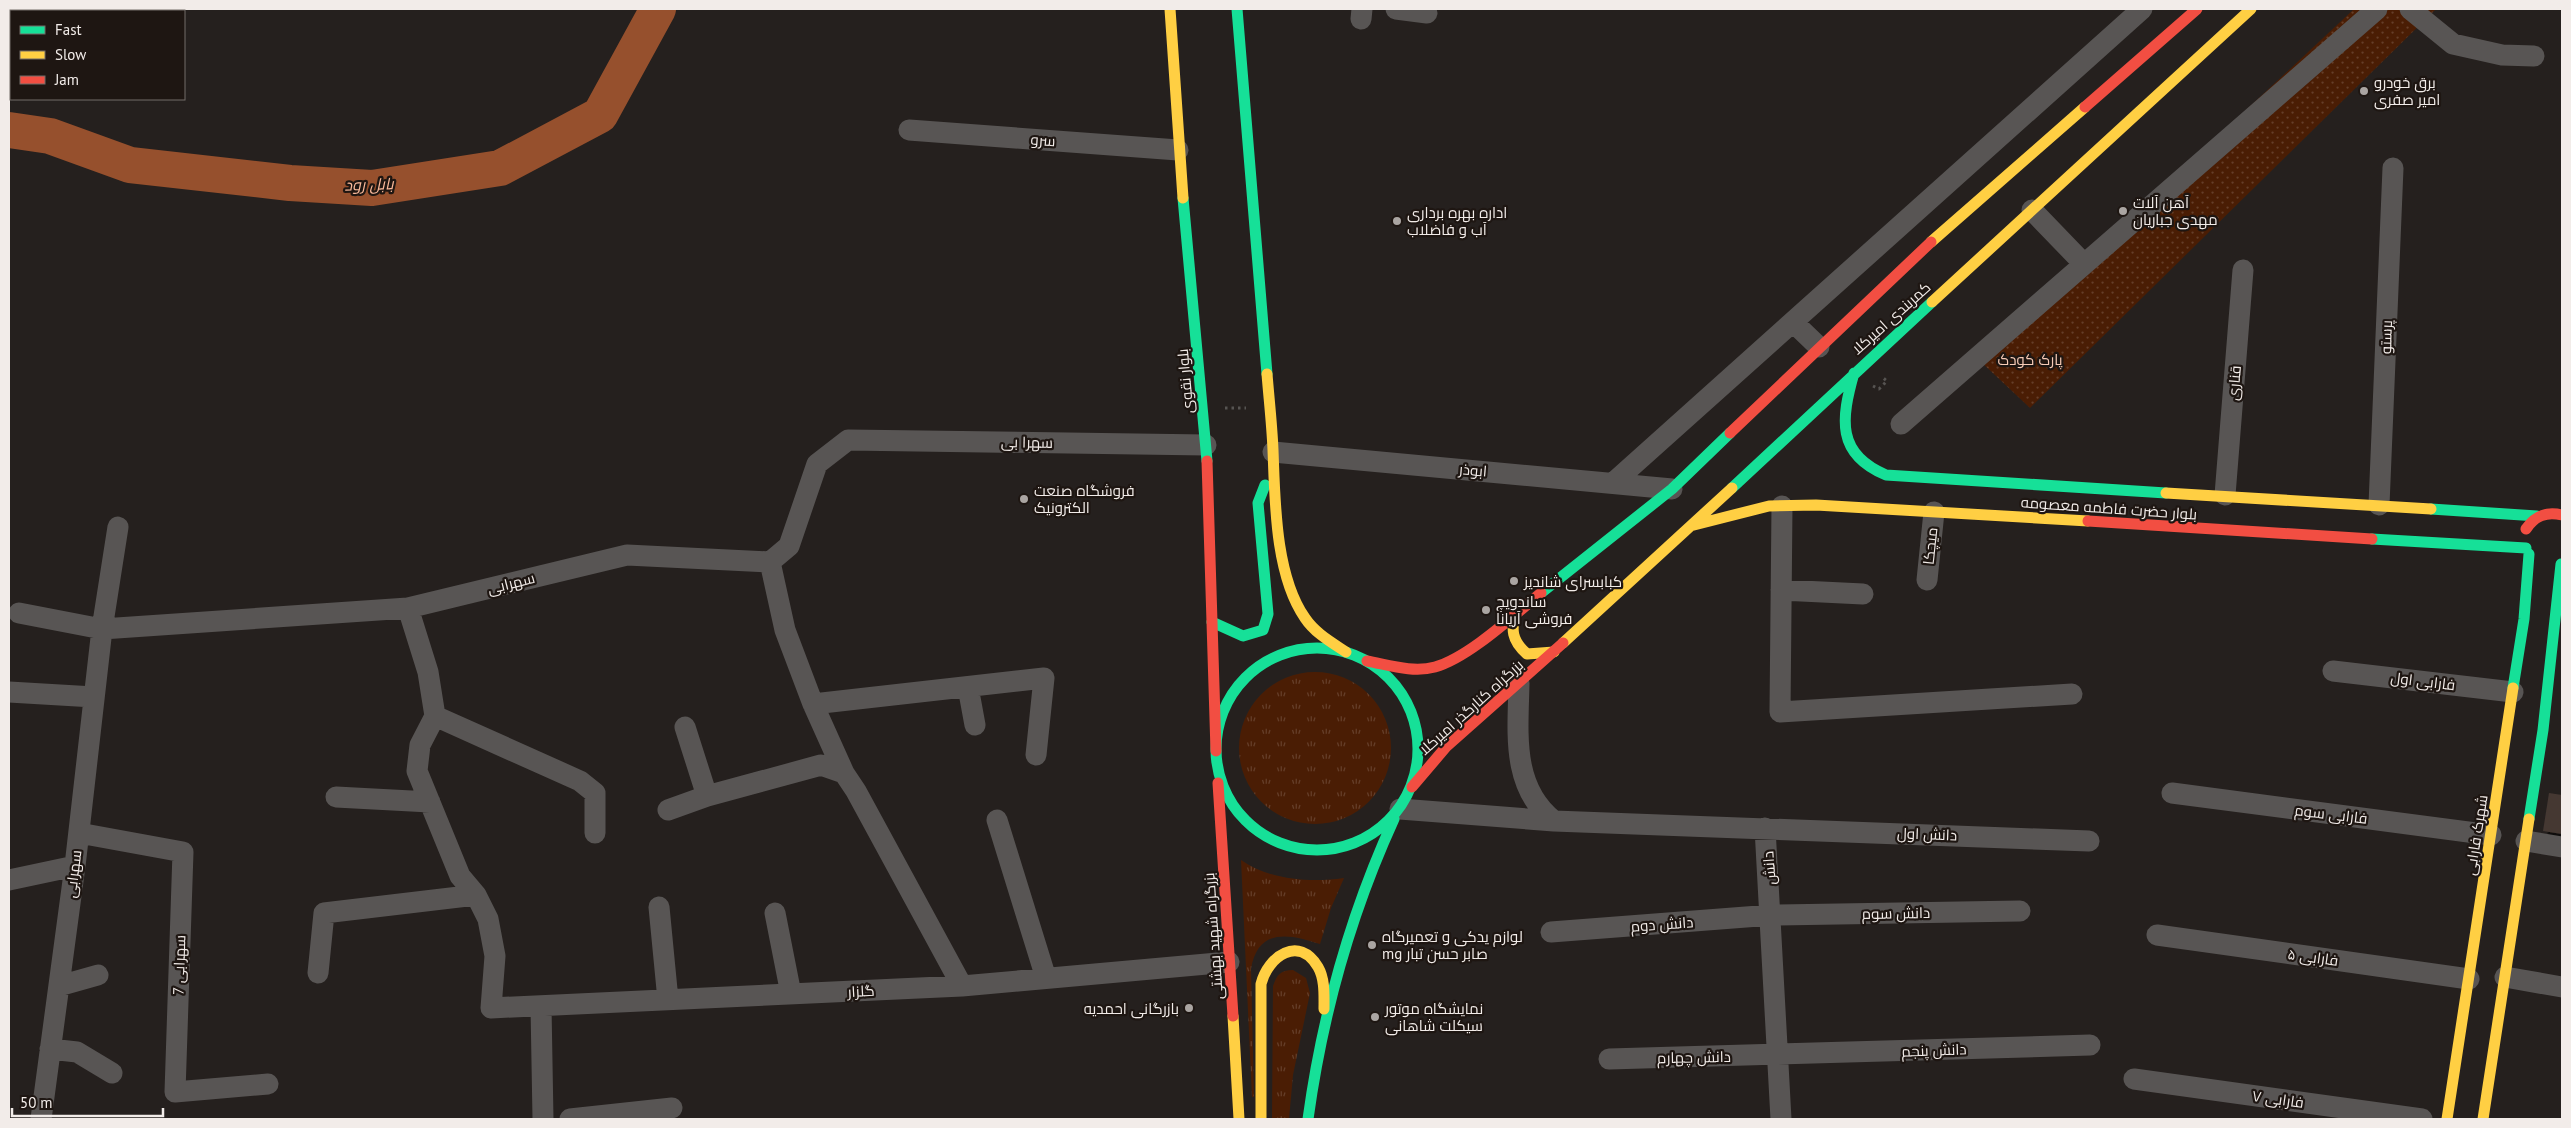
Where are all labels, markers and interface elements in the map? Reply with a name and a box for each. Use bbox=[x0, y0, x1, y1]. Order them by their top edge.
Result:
legend bbox=[10, 10, 185, 100]
text: Fast bbox=[55, 20, 82, 39]
text: Slow bbox=[55, 45, 86, 64]
text: Jam bbox=[54, 70, 79, 89]
place label: برق خودرو امیر صفری bbox=[2374, 73, 2440, 110]
marker: برق خودرو امیر صفری bbox=[2358, 85, 2370, 97]
street label: سرو bbox=[1030, 130, 1056, 150]
water label: بابل رود bbox=[344, 173, 395, 195]
place label: آهن آلات مهدی جباریان bbox=[2133, 193, 2218, 230]
place label: اداره بهره برداری آب و فاضلاب bbox=[1407, 203, 1507, 239]
marker: آهن آلات مهدی جباریان bbox=[2117, 205, 2129, 217]
marker: اداره بهره برداری آب و فاضلاب bbox=[1391, 215, 1403, 227]
street label: کمربندی امیرکلا bbox=[1848, 278, 1935, 359]
street label: پرستو bbox=[2376, 320, 2397, 354]
street label: بلوار نقوی bbox=[1173, 348, 1198, 414]
park label: پارک کودک bbox=[1997, 350, 2063, 370]
street label: قناری bbox=[2223, 365, 2246, 402]
street label: سهرا بی bbox=[1001, 432, 1053, 453]
street label: ابوذر bbox=[1457, 459, 1488, 481]
place label: فروشگاه صنعت الکترونیک bbox=[1034, 481, 1135, 517]
street label: بلوار حضرت فاطمه معصومه bbox=[2020, 492, 2198, 524]
marker: فروشگاه صنعت الکترونیک bbox=[1018, 493, 1030, 505]
street label: میچکا bbox=[1919, 526, 1942, 566]
street label: سهرابی bbox=[485, 568, 537, 599]
place label: کبابسرای شاندیز bbox=[1523, 572, 1622, 592]
marker: کبابسرای شاندیز bbox=[1508, 575, 1520, 587]
place label: ساندویچ فروشی آریانا bbox=[1496, 592, 1572, 629]
marker: ساندویچ فروشی آریانا bbox=[1480, 604, 1492, 616]
street label: بزرگراه کنارگذر امیرکلا bbox=[1415, 655, 1527, 759]
street label: فارابی اول bbox=[2389, 668, 2456, 695]
street label: شهرک فارابی bbox=[2460, 793, 2493, 877]
street label: فارابی سوم bbox=[2293, 800, 2369, 829]
street label: دانش اول bbox=[1897, 823, 1957, 846]
street label: سهرابی bbox=[61, 849, 86, 899]
street label: دانش bbox=[1758, 850, 1781, 886]
street label: بزرگراه شهید بهشتی bbox=[1199, 872, 1228, 1000]
street label: دانش سوم bbox=[1862, 903, 1930, 924]
street label: دانش دوم bbox=[1630, 912, 1694, 937]
place label: لوازم یدکی و تعمیرگاه mg صابر حسن تبار bbox=[1382, 927, 1523, 964]
street label: سهرابی 7 bbox=[168, 935, 191, 996]
marker: لوازم یدکی و تعمیرگاه mg صابر حسن تبار bbox=[1366, 939, 1378, 951]
street label: فارابی ۵ bbox=[2286, 944, 2340, 971]
street label: گلزار bbox=[846, 981, 875, 1001]
place label: بازرگانی احمدیه bbox=[1084, 999, 1179, 1019]
place label: نمایشگاه موتور سیکلت شاهانی bbox=[1384, 999, 1483, 1036]
marker: بازرگانی احمدیه bbox=[1183, 1002, 1195, 1014]
marker: نمایشگاه موتور سیکلت شاهانی bbox=[1369, 1011, 1381, 1023]
street label: دانش پنجم bbox=[1901, 1039, 1967, 1062]
street label: دانش چهارم bbox=[1657, 1047, 1731, 1068]
scale bar bbox=[12, 1086, 164, 1118]
street label: فارابی ۷ bbox=[2251, 1086, 2305, 1113]
text: 50 m bbox=[20, 1093, 53, 1112]

